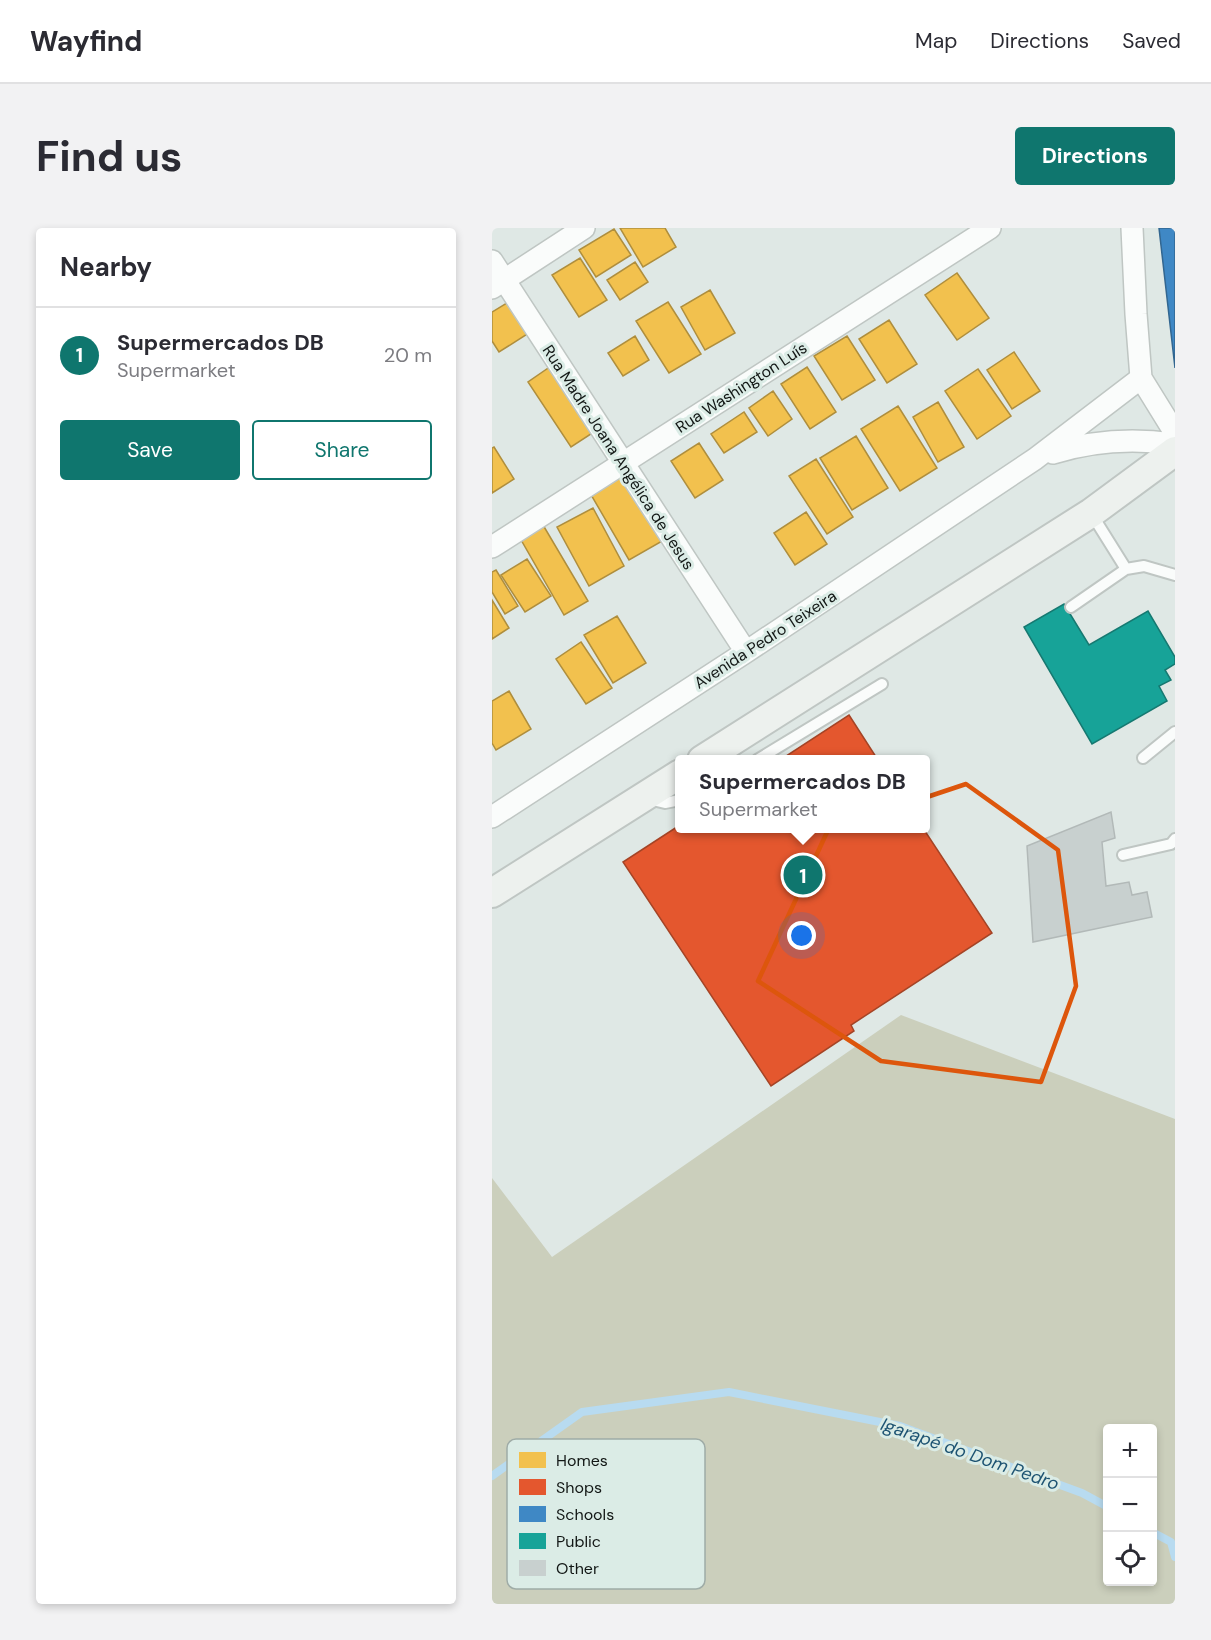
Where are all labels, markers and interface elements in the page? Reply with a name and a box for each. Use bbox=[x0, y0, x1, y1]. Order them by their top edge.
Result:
text: Wayfind bbox=[30, 23, 142, 60]
text: Map bbox=[915, 27, 957, 55]
text: Directions bbox=[990, 27, 1089, 55]
text: Saved bbox=[1122, 27, 1181, 55]
button: Directions bbox=[1015, 127, 1175, 185]
text: Find us bbox=[36, 129, 182, 184]
text: Nearby bbox=[60, 250, 152, 284]
text: Supermercados DB bbox=[117, 328, 324, 357]
street label: Rua Washington Luís bbox=[672, 337, 811, 438]
street label: Rua Madre Joana Angélica de Jesus bbox=[538, 341, 699, 574]
text: 1 bbox=[76, 342, 83, 368]
text: 20 m bbox=[384, 342, 432, 368]
text: Supermarket bbox=[117, 357, 236, 383]
button: Save bbox=[60, 420, 240, 480]
button: Share bbox=[252, 420, 432, 480]
street label: Avenida Pedro Teixeira bbox=[690, 585, 841, 693]
popup bbox=[675, 755, 930, 833]
text: Supermercados DB bbox=[699, 767, 906, 796]
text: Supermarket bbox=[699, 796, 818, 822]
pin: 1 bbox=[784, 852, 822, 898]
your location bbox=[787, 921, 816, 950]
water label: Igarapé do Dom Pedro bbox=[878, 1412, 1062, 1496]
map controls bbox=[1103, 1424, 1157, 1586]
button: + bbox=[1103, 1424, 1157, 1478]
legend bbox=[507, 1439, 705, 1589]
text: Homes bbox=[556, 1450, 608, 1471]
text: Shops bbox=[556, 1477, 602, 1498]
button: − bbox=[1103, 1478, 1157, 1532]
text: Schools bbox=[556, 1504, 614, 1525]
text: Public bbox=[556, 1531, 601, 1552]
button: locate bbox=[1103, 1532, 1157, 1586]
text: Other bbox=[556, 1558, 599, 1579]

